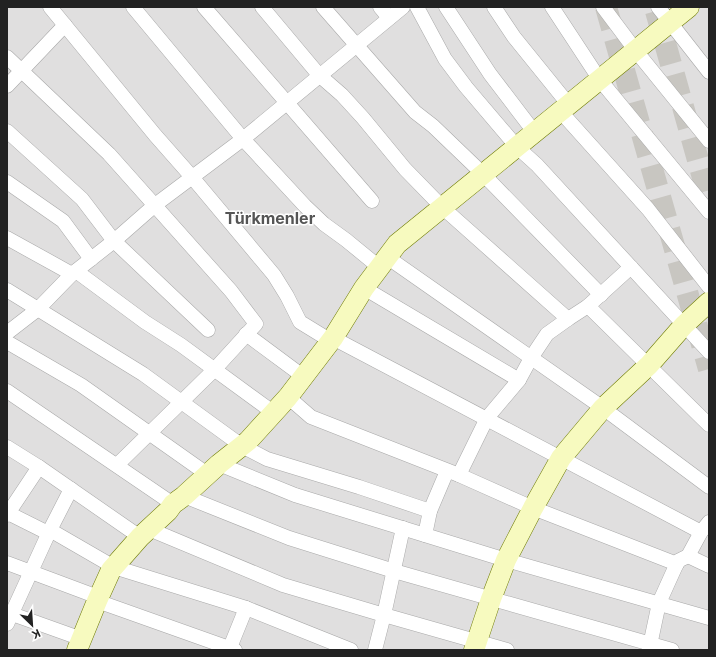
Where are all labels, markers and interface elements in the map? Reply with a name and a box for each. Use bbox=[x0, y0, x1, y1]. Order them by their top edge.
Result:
district label: Türkmenler bbox=[225, 208, 316, 228]
north arrow bbox=[12, 605, 52, 645]
text: K bbox=[30, 626, 43, 642]

